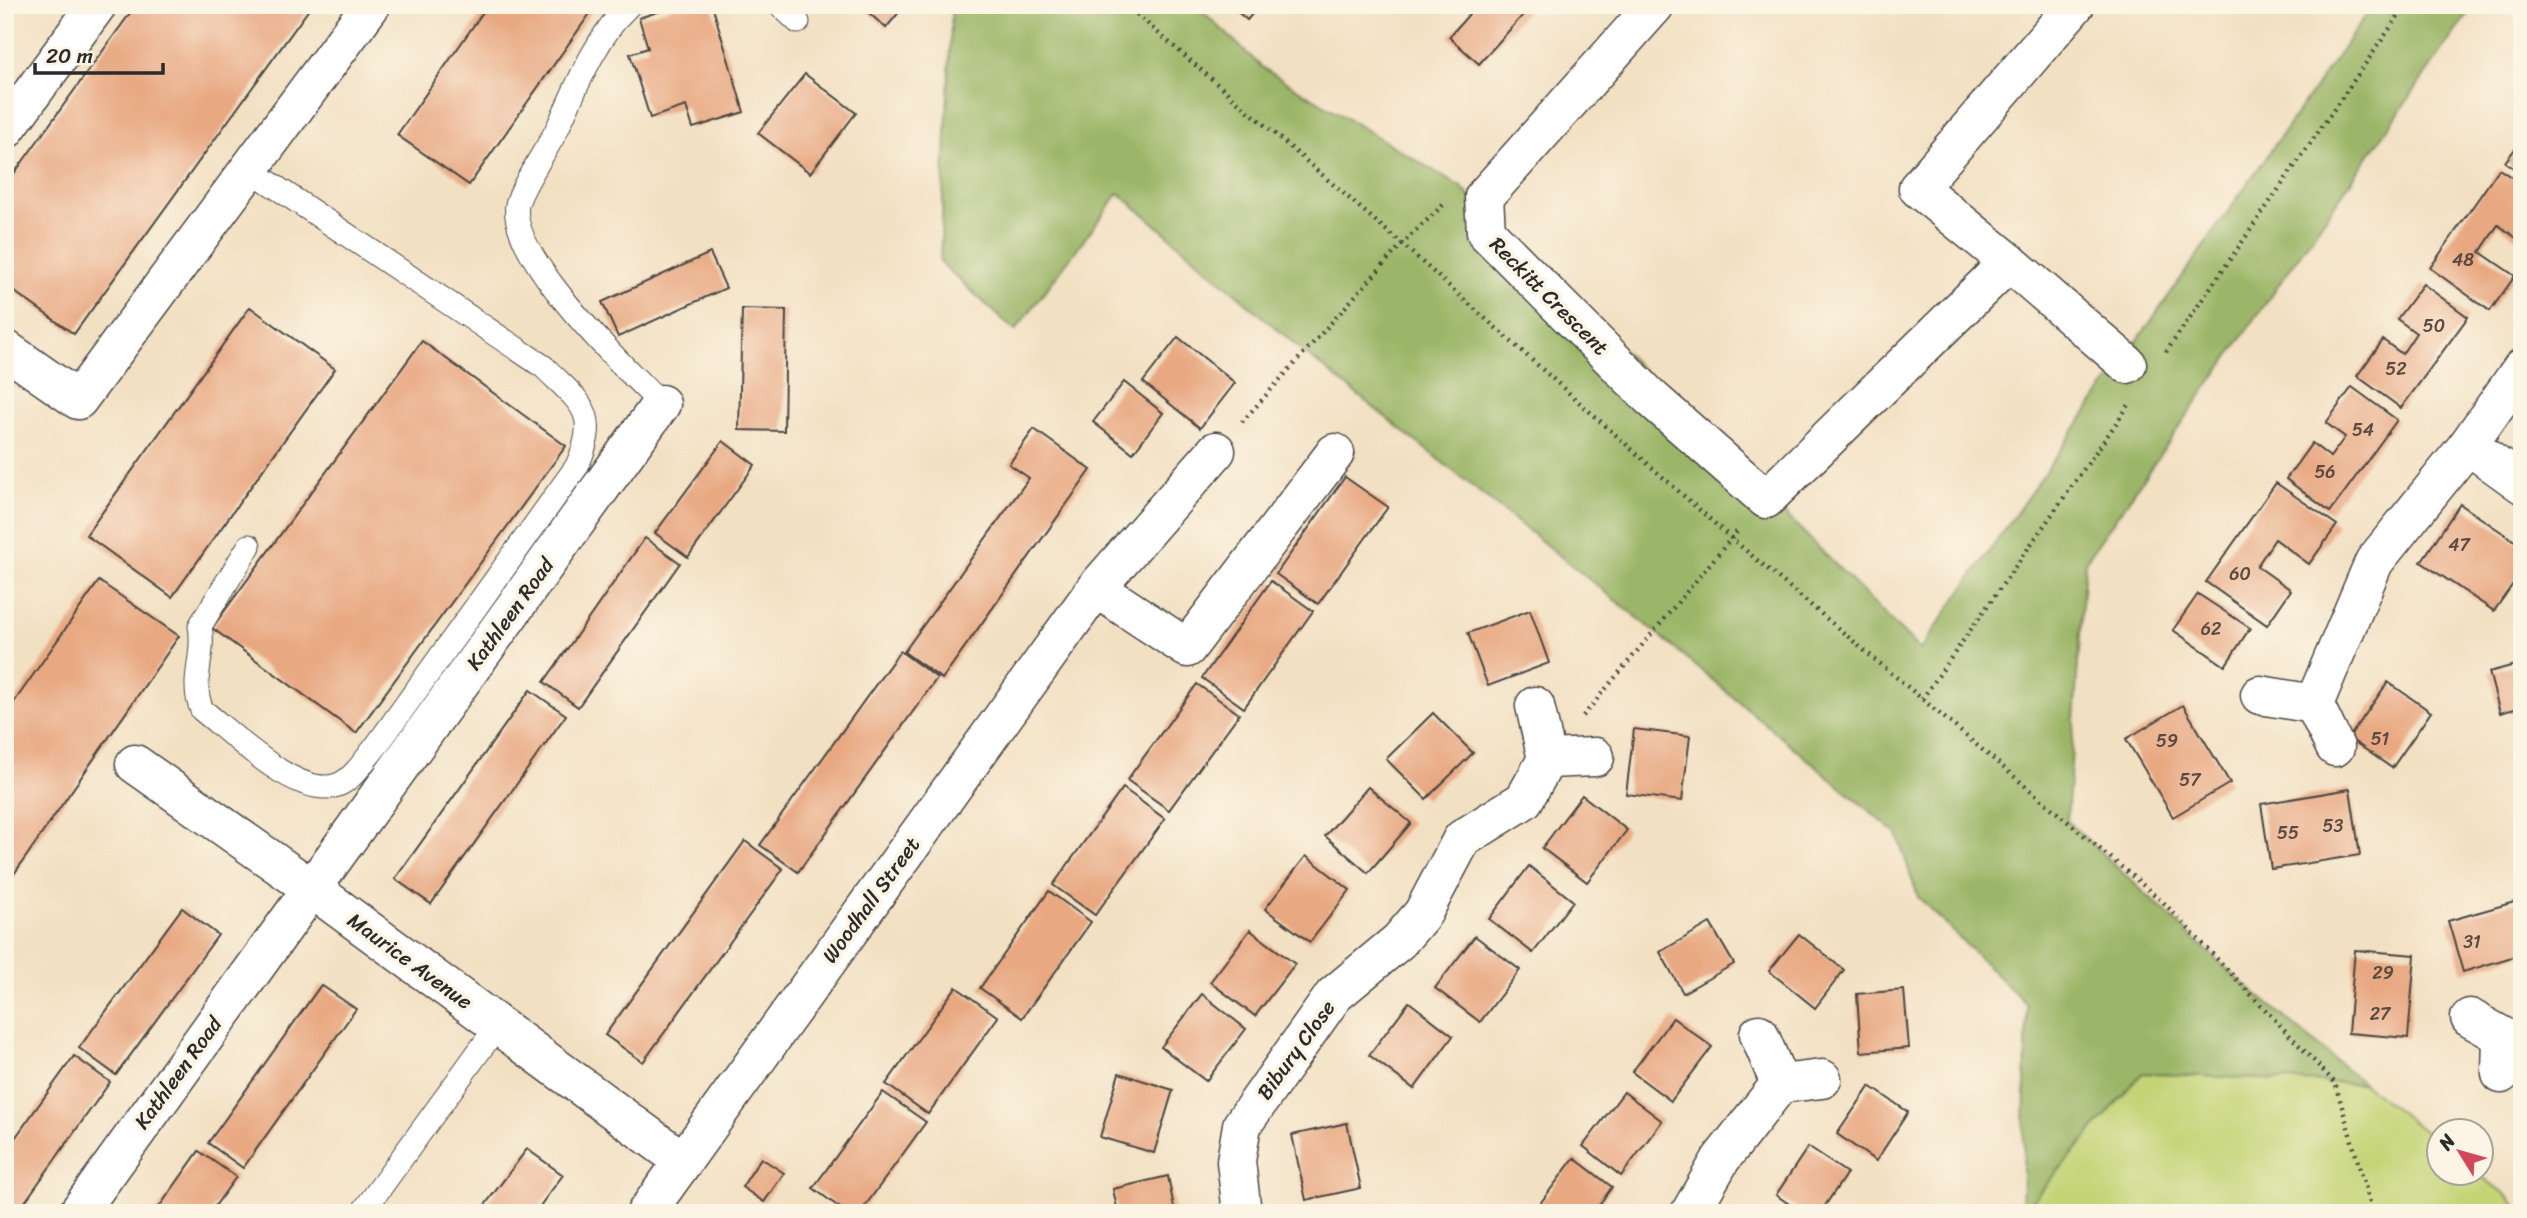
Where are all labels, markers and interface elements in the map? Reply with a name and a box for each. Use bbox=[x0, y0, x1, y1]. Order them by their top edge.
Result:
scale bar bbox=[35, 32, 163, 76]
text: 20 m bbox=[46, 37, 93, 75]
street label: Reckitt Crescent bbox=[1480, 227, 1618, 365]
house number: 48 bbox=[2452, 244, 2474, 276]
house number: 50 bbox=[2423, 310, 2445, 342]
house number: 52 bbox=[2385, 353, 2407, 385]
house number: 54 bbox=[2352, 414, 2374, 446]
house number: 56 bbox=[2314, 456, 2336, 488]
house number: 47 bbox=[2448, 529, 2471, 561]
street label: Kathleen Road bbox=[456, 548, 565, 679]
house number: 60 bbox=[2229, 558, 2251, 590]
house number: 62 bbox=[2201, 613, 2221, 645]
house number: 51 bbox=[2371, 723, 2390, 755]
house number: 59 bbox=[2156, 725, 2178, 757]
house number: 57 bbox=[2179, 764, 2202, 796]
house number: 53 bbox=[2323, 810, 2344, 842]
house number: 55 bbox=[2277, 817, 2299, 849]
street label: Woodhall Street bbox=[812, 828, 930, 972]
street label: Maurice Avenue bbox=[339, 902, 481, 1020]
house number: 31 bbox=[2463, 926, 2481, 958]
house number: 29 bbox=[2372, 957, 2394, 989]
street label: Bibury Close bbox=[1246, 992, 1346, 1108]
house number: 27 bbox=[2370, 998, 2392, 1030]
street label: Kathleen Road bbox=[124, 1007, 233, 1138]
north arrow bbox=[2426, 1116, 2496, 1186]
text: N bbox=[2429, 1126, 2464, 1158]

